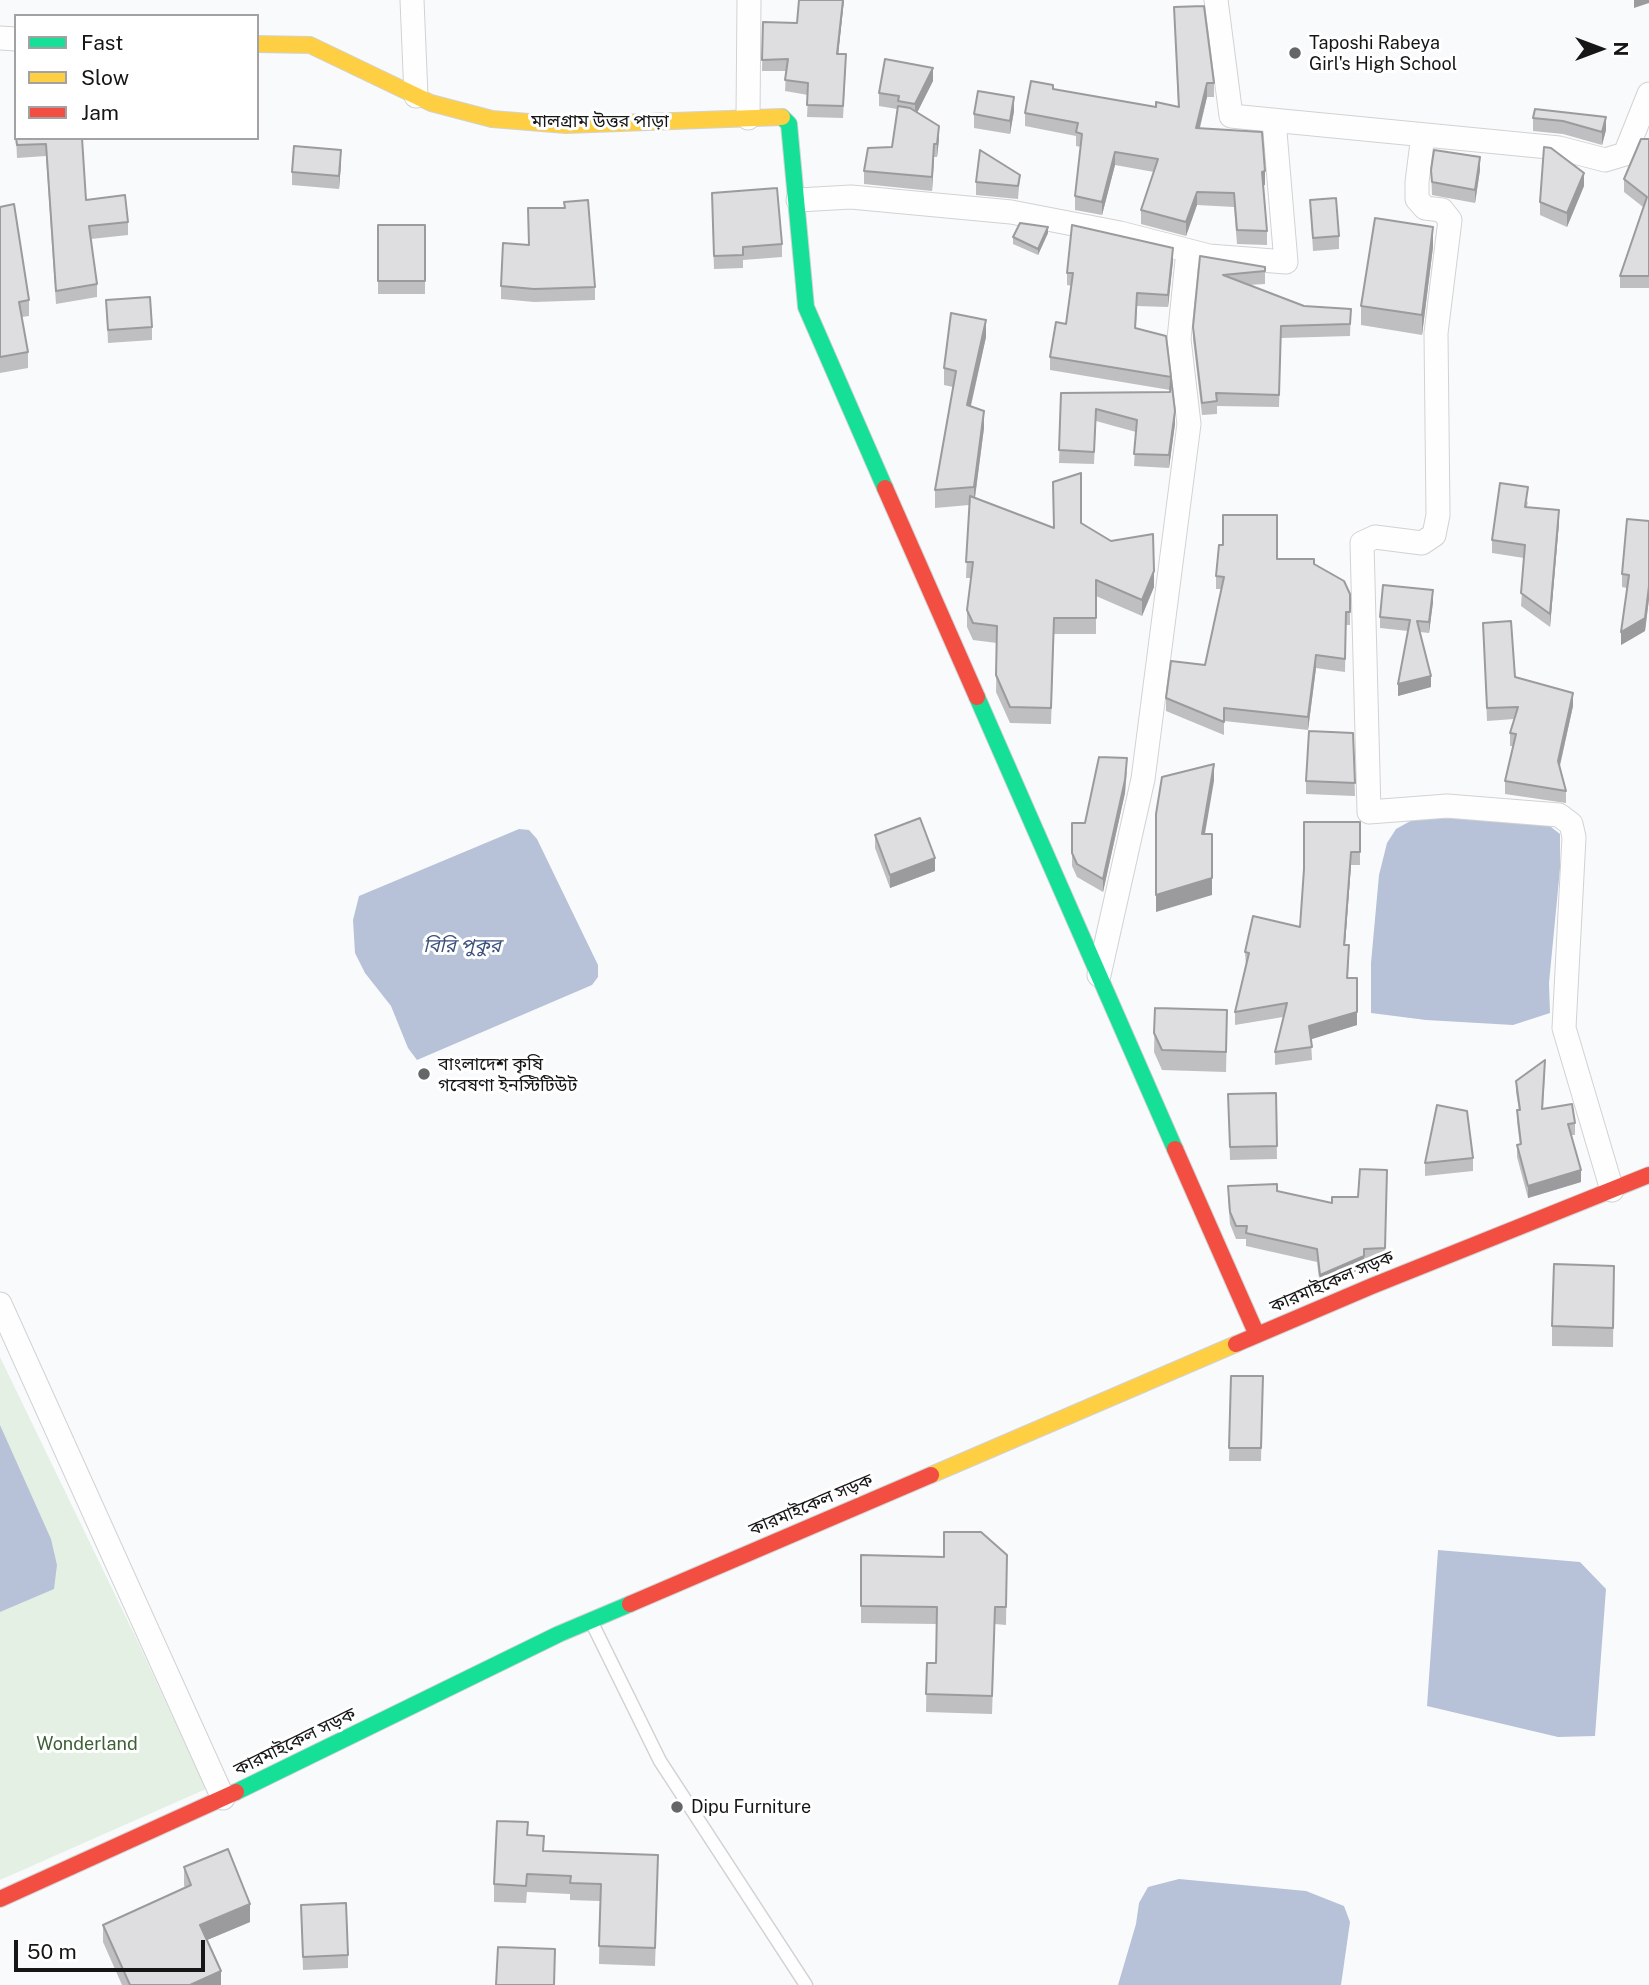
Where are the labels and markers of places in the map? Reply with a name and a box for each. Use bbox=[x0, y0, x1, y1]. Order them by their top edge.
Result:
place label: Taposhi Rabeya Girl's High School bbox=[1309, 32, 1457, 74]
marker: Taposhi Rabeya Girl's High School bbox=[1287, 45, 1303, 61]
place label: বাংলাদেশ কৃষি গবেষণা ইনস্টিটিউট bbox=[438, 1053, 577, 1096]
marker: বাংলাদেশ কৃষি গবেষণা ইনস্টিটিউট bbox=[416, 1066, 432, 1082]
place label: Dipu Furniture bbox=[691, 1796, 811, 1818]
marker: Dipu Furniture bbox=[669, 1799, 685, 1815]

